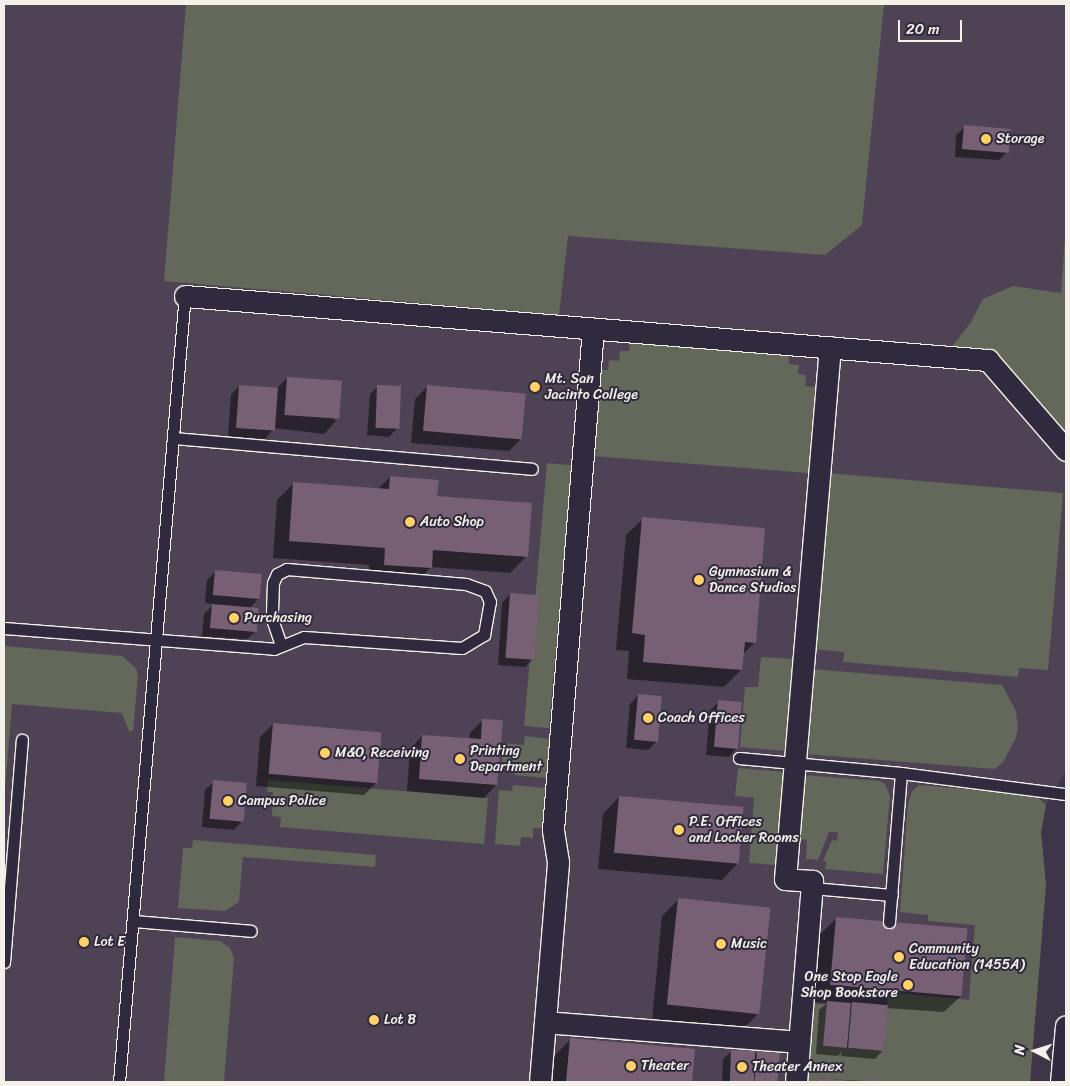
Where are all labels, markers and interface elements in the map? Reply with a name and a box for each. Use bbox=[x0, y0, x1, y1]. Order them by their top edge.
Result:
scale bar bbox=[900, 10, 964, 42]
text: 20 m bbox=[906, 16, 940, 42]
place label: Storage bbox=[996, 131, 1045, 147]
marker: Storage bbox=[980, 133, 992, 145]
place label: Mt. San Jacinto College bbox=[545, 371, 638, 404]
marker: Mt. San Jacinto College bbox=[529, 381, 541, 393]
place label: Auto Shop bbox=[420, 514, 484, 530]
marker: Auto Shop bbox=[404, 516, 416, 528]
place label: Gymnasium & Dance Studios bbox=[709, 564, 796, 596]
marker: Gymnasium & Dance Studios bbox=[693, 574, 705, 586]
place label: Purchasing bbox=[244, 610, 312, 626]
marker: Purchasing bbox=[228, 612, 240, 624]
place label: Coach Offices bbox=[658, 710, 745, 726]
marker: Coach Offices bbox=[642, 712, 654, 724]
place label: Printing Department bbox=[470, 743, 542, 776]
place label: M&O, Receiving bbox=[335, 745, 429, 761]
marker: M&O, Receiving bbox=[319, 747, 331, 759]
marker: Printing Department bbox=[454, 753, 466, 765]
place label: Campus Police bbox=[238, 793, 326, 809]
marker: Campus Police bbox=[222, 795, 234, 807]
place label: P.E. Offices and Locker Rooms bbox=[689, 814, 799, 846]
marker: P.E. Offices and Locker Rooms bbox=[673, 824, 685, 836]
place label: Lot E bbox=[94, 934, 125, 950]
marker: Lot E bbox=[78, 936, 90, 948]
place label: Music bbox=[731, 936, 767, 952]
marker: Music bbox=[715, 938, 727, 950]
place label: Community Education (1455A) bbox=[909, 941, 1024, 974]
marker: Community Education (1455A) bbox=[893, 951, 905, 963]
place label: One Stop Eagle Shop Bookstore bbox=[801, 969, 898, 1002]
marker: One Stop Eagle Shop Bookstore bbox=[902, 979, 914, 991]
place label: Lot B bbox=[384, 1012, 416, 1028]
marker: Lot B bbox=[368, 1014, 380, 1026]
north arrow bbox=[1010, 1026, 1060, 1076]
text: N bbox=[1007, 1044, 1032, 1056]
place label: Theater bbox=[641, 1058, 689, 1074]
place label: Theater Annex bbox=[752, 1059, 842, 1075]
marker: Theater bbox=[625, 1060, 637, 1072]
marker: Theater Annex bbox=[736, 1061, 748, 1073]

